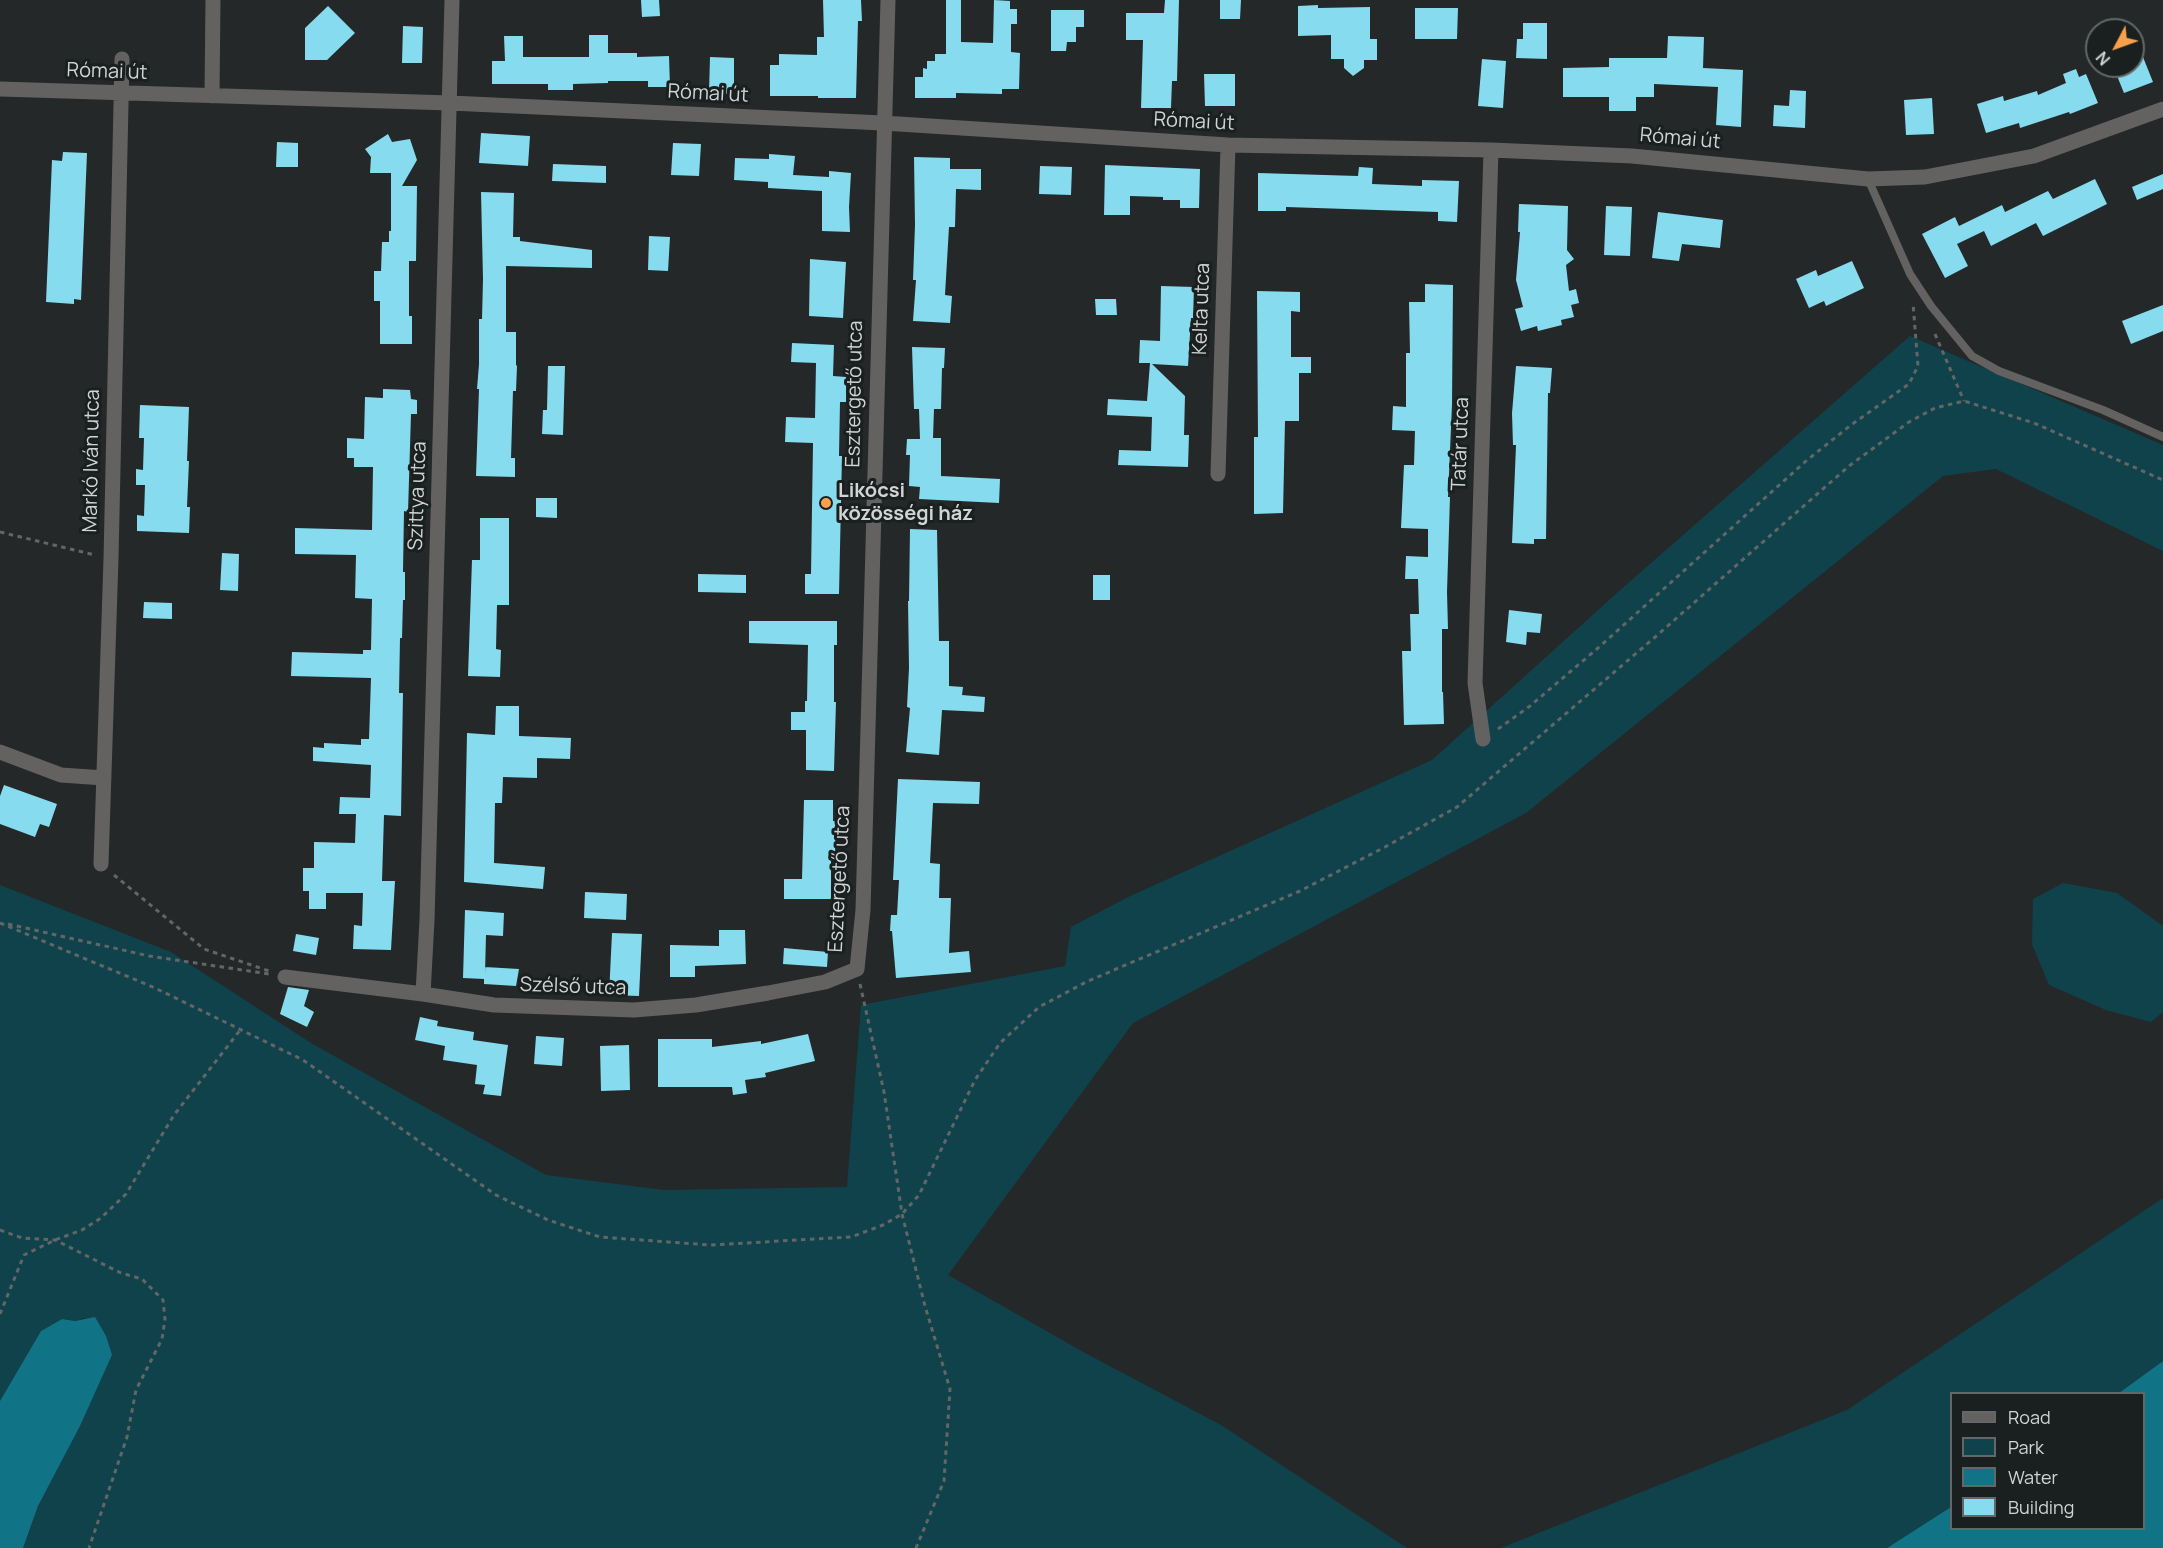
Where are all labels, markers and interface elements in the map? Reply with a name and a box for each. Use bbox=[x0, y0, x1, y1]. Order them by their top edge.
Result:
north arrow bbox=[2085, 18, 2145, 78]
text: N bbox=[2091, 47, 2115, 70]
street label: Római út bbox=[66, 59, 148, 85]
street label: Római út bbox=[667, 80, 749, 108]
street label: Római út bbox=[1153, 108, 1235, 136]
street label: Római út bbox=[1639, 124, 1721, 154]
street label: Kelta utca bbox=[1188, 263, 1216, 355]
street label: Esztergető utca bbox=[842, 320, 868, 468]
street label: Markó Iván utca bbox=[79, 389, 105, 533]
street label: Tatár utca bbox=[1447, 397, 1475, 491]
street label: Szittya utca bbox=[404, 441, 432, 551]
place label: Likócsi közösségi ház bbox=[838, 479, 973, 526]
marker: Likócsi közösségi ház bbox=[819, 496, 833, 510]
street label: Esztergető utca bbox=[824, 805, 856, 953]
street label: Szélső utca bbox=[519, 973, 627, 1001]
legend bbox=[1950, 1392, 2145, 1530]
text: Road bbox=[2008, 1405, 2051, 1429]
text: Park bbox=[2008, 1435, 2044, 1459]
text: Water bbox=[2008, 1465, 2058, 1489]
text: Building bbox=[2008, 1495, 2074, 1519]

